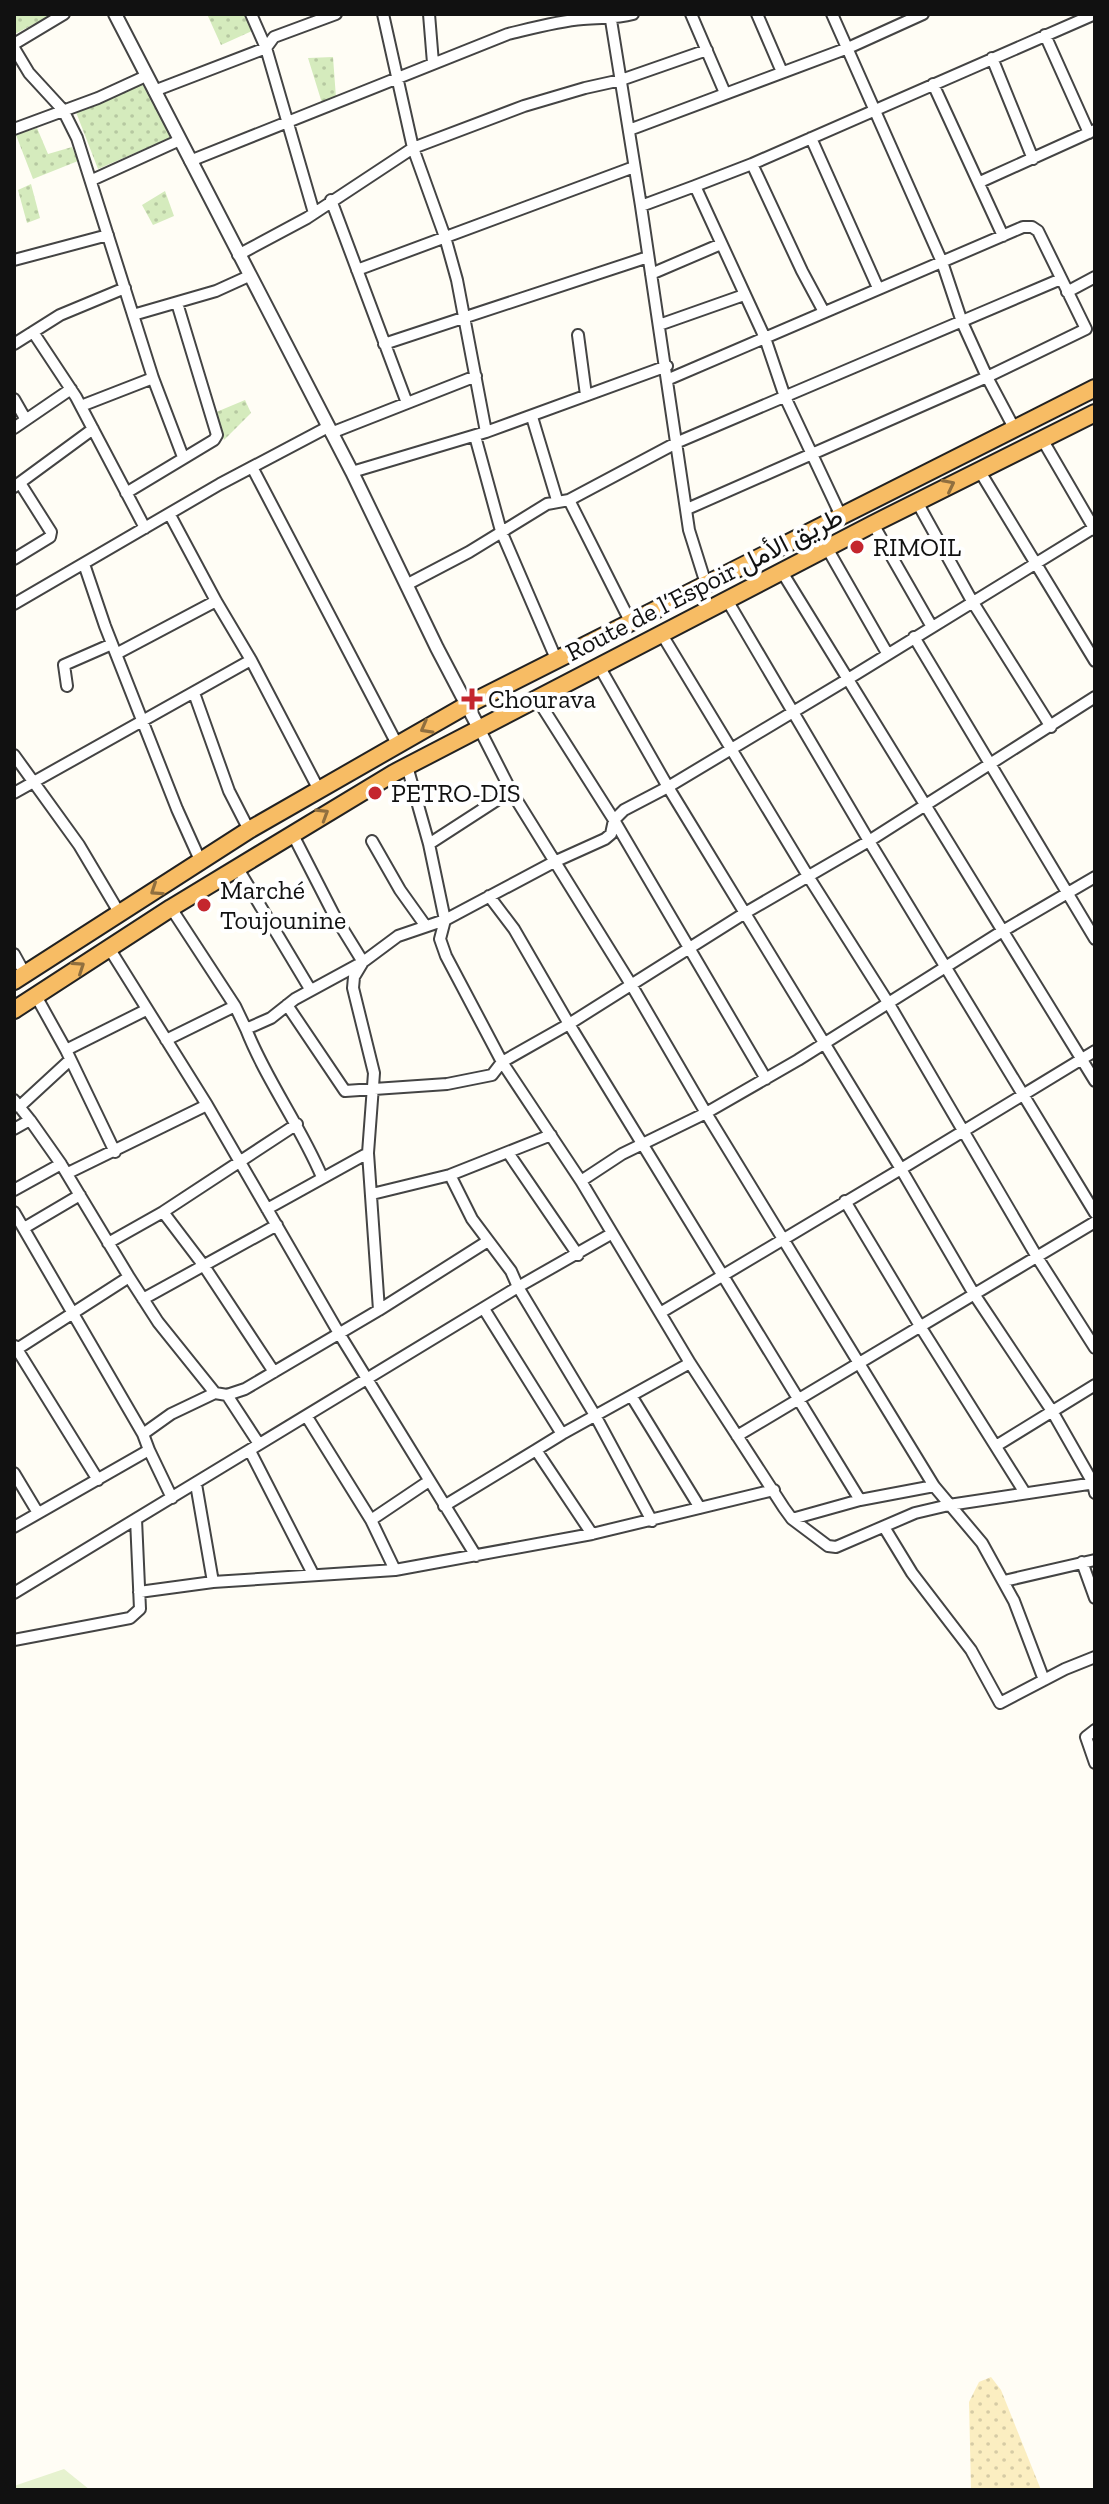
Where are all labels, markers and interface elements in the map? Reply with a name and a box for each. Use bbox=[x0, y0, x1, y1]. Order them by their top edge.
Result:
one-way arrow bbox=[941, 480, 956, 495]
street label: Route de l’Espoir طريق الأمل bbox=[560, 500, 848, 668]
place label: RIMOIL bbox=[873, 531, 961, 563]
marker: RIMOIL bbox=[848, 538, 866, 556]
place label: Chourava bbox=[488, 683, 596, 715]
marker: Chourava bbox=[463, 690, 481, 708]
one-way arrow bbox=[420, 718, 435, 733]
place label: PETRO-DIS bbox=[391, 777, 521, 809]
marker: PETRO-DIS bbox=[366, 784, 384, 802]
one-way arrow bbox=[314, 809, 329, 824]
place label: Marché Toujounine bbox=[220, 874, 346, 936]
one-way arrow bbox=[150, 880, 164, 895]
marker: Marché Toujounine bbox=[195, 896, 213, 914]
one-way arrow bbox=[70, 962, 85, 977]

